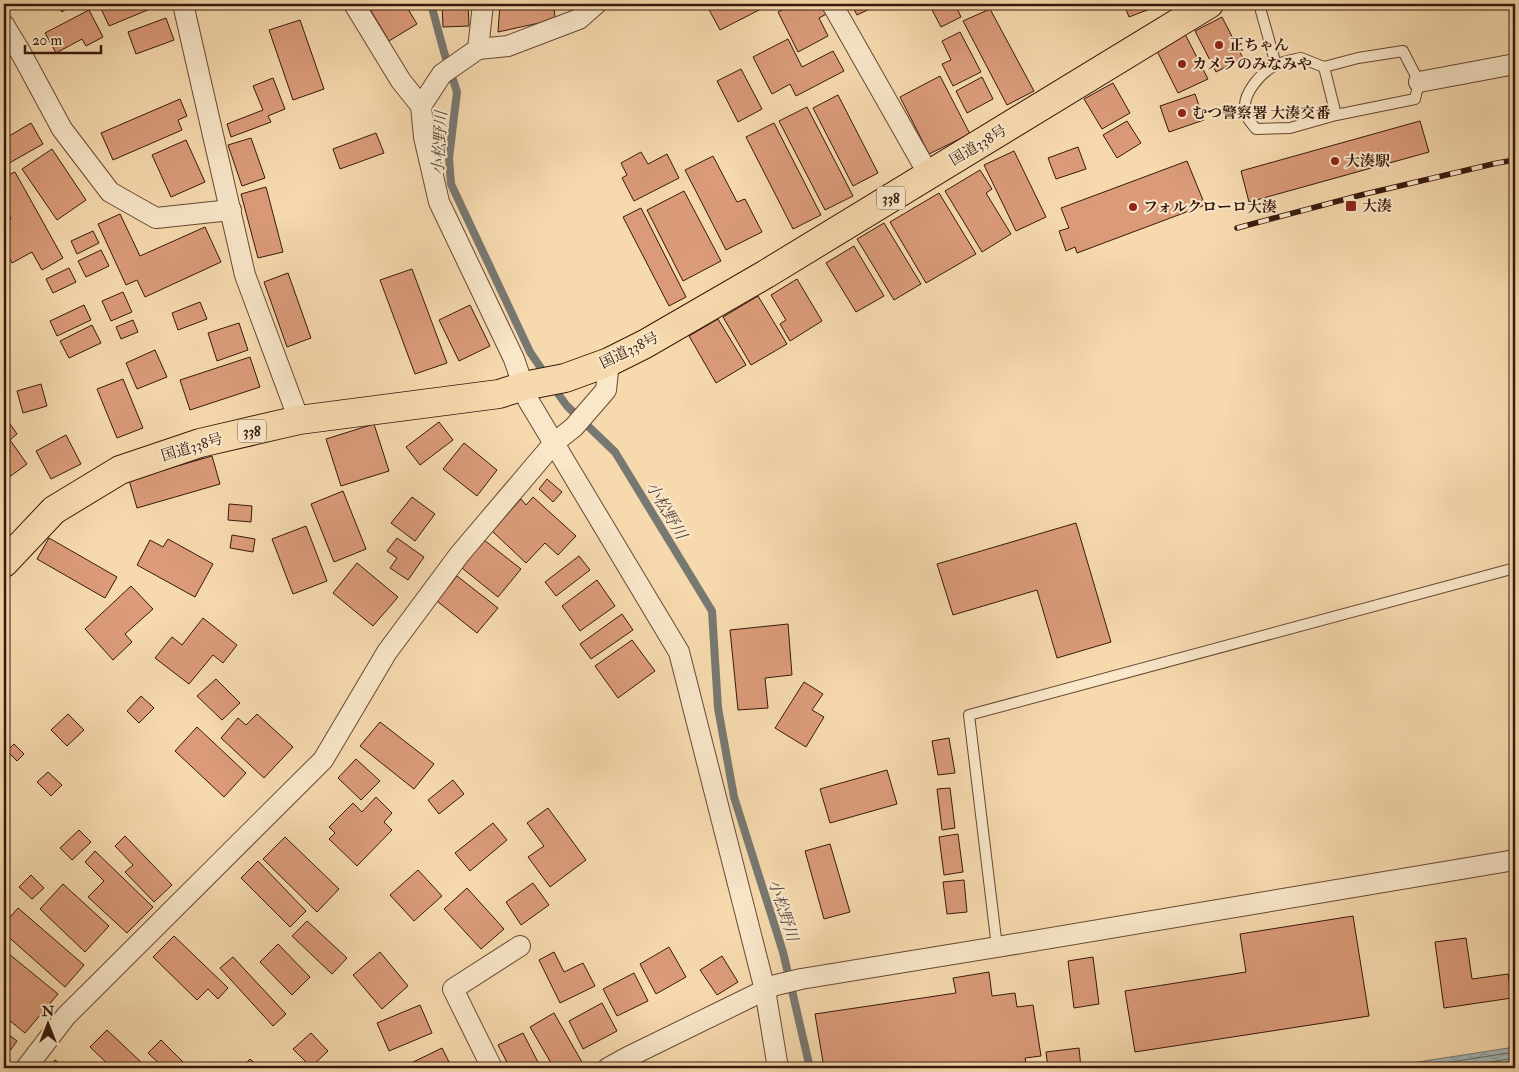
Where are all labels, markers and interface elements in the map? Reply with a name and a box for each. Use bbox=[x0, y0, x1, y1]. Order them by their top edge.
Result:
scale bar bbox=[25, 22, 101, 54]
text: 20 m bbox=[32, 31, 62, 50]
place label: 正ちゃん bbox=[1229, 36, 1289, 55]
marker: 正ちゃん bbox=[1213, 39, 1225, 51]
place label: カメラのみなみや bbox=[1192, 55, 1312, 74]
marker: カメラのみなみや bbox=[1176, 58, 1188, 70]
place label: むつ警察署 大湊交番 bbox=[1192, 104, 1331, 123]
marker: むつ警察署 大湊交番 bbox=[1176, 107, 1188, 119]
water label: 小松野川 bbox=[428, 109, 452, 176]
street label: 国道338号 bbox=[946, 121, 1010, 170]
place label: 大湊駅 bbox=[1345, 152, 1390, 171]
marker: 大湊駅 bbox=[1329, 155, 1341, 167]
road number: 338 bbox=[877, 187, 905, 210]
place label: 大湊 bbox=[1362, 197, 1392, 216]
place label: フォルクローロ大湊 bbox=[1143, 198, 1277, 217]
marker: 大湊 bbox=[1344, 199, 1358, 213]
marker: フォルクローロ大湊 bbox=[1127, 201, 1139, 213]
street label: 国道338号 bbox=[596, 328, 662, 373]
road number: 338 bbox=[238, 420, 266, 442]
street label: 国道338号 bbox=[159, 429, 225, 466]
water label: 小松野川 bbox=[641, 478, 692, 545]
water label: 小松野川 bbox=[764, 877, 803, 946]
north arrow bbox=[22, 1000, 72, 1050]
text: N bbox=[41, 1003, 55, 1020]

